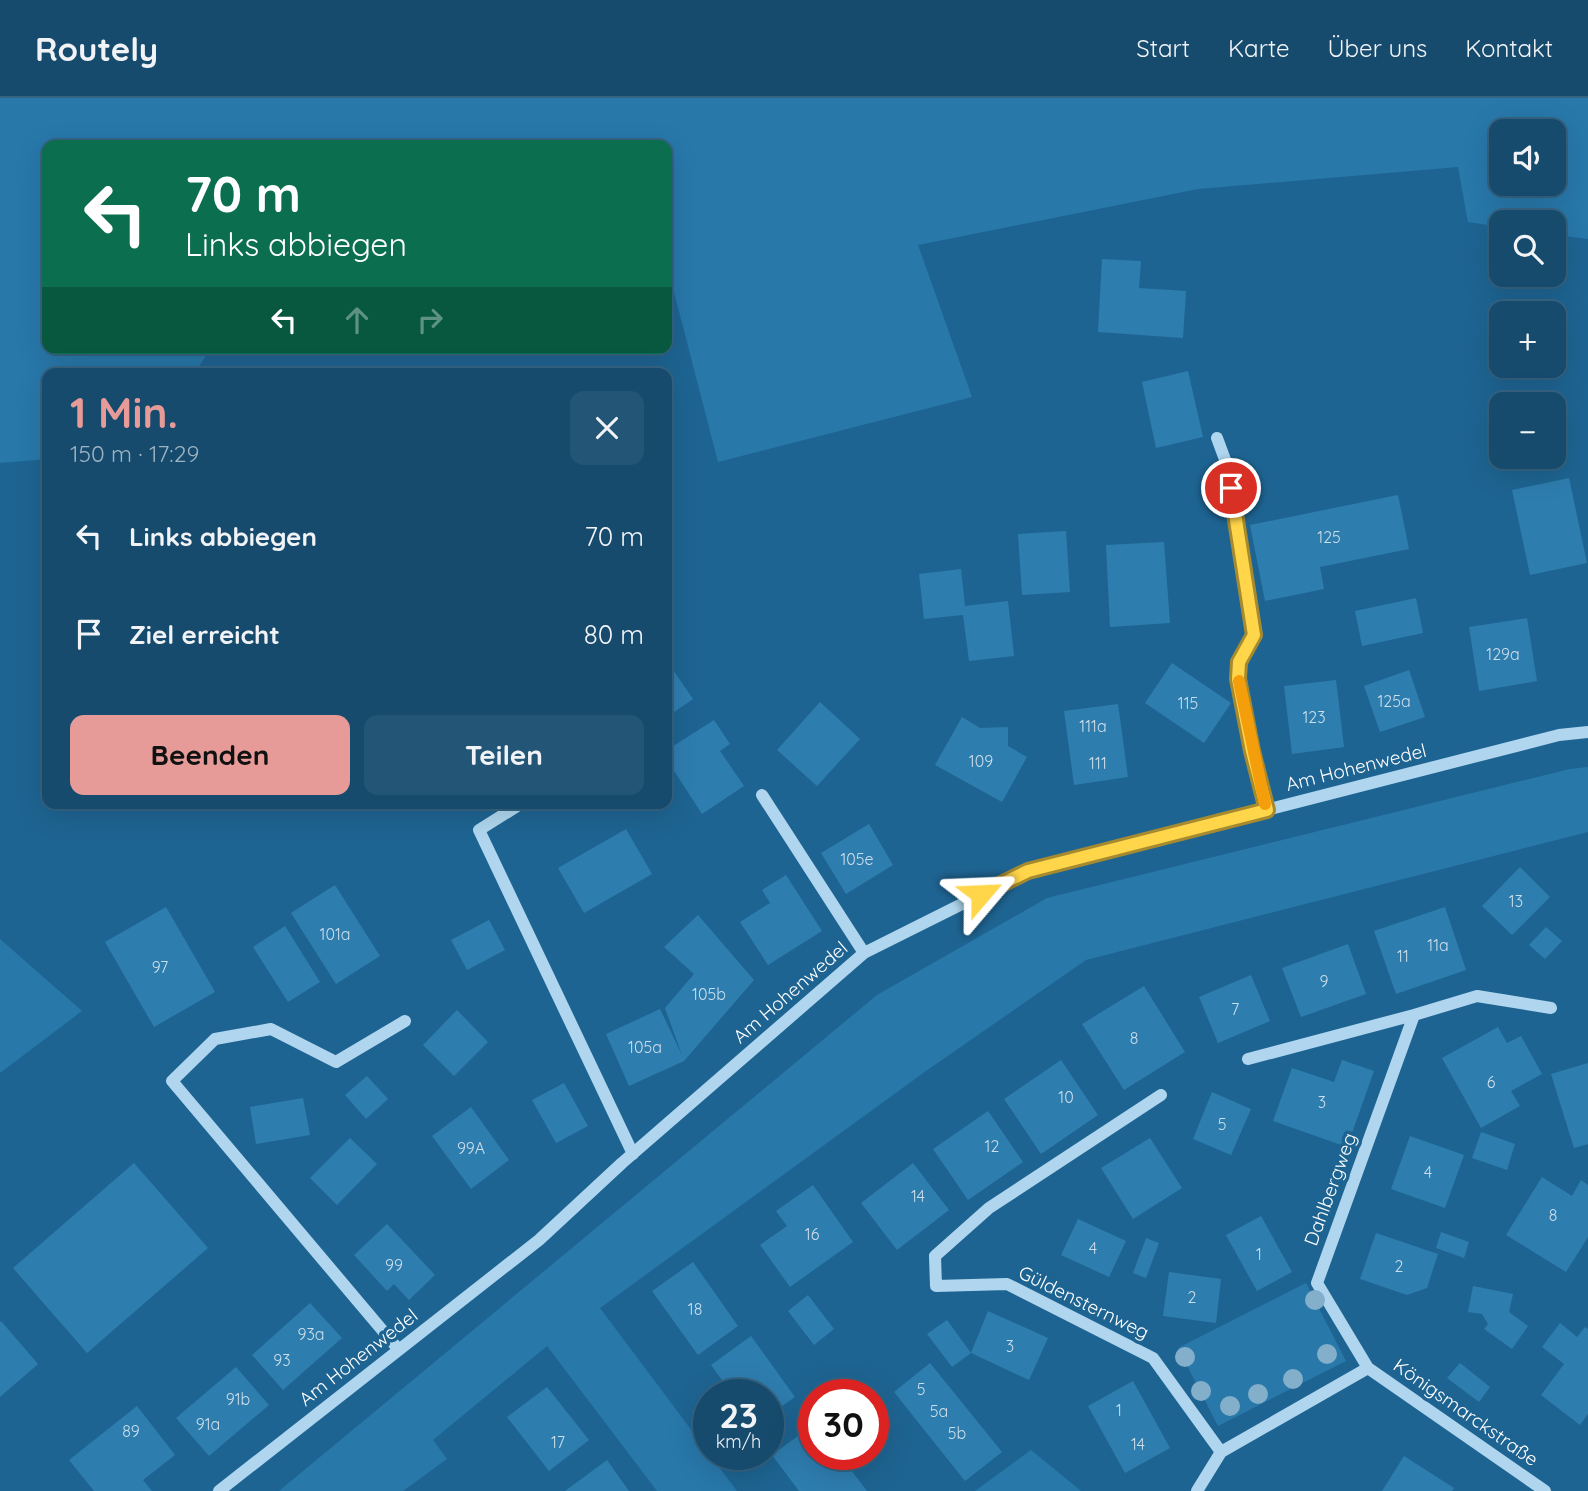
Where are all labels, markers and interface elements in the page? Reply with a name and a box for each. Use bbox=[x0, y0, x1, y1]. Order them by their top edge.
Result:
text: Routely bbox=[35, 28, 158, 69]
text: Start bbox=[1136, 33, 1190, 63]
text: Karte bbox=[1228, 33, 1289, 63]
text: Über uns bbox=[1327, 33, 1427, 63]
text: Kontakt bbox=[1465, 33, 1553, 63]
map controls bbox=[1489, 119, 1566, 469]
button: sound bbox=[1489, 119, 1566, 196]
text: 70 m bbox=[185, 163, 301, 224]
icon: left bbox=[70, 168, 161, 259]
button: search bbox=[1489, 210, 1566, 287]
text: Links abbiegen bbox=[185, 224, 407, 264]
icon: left bbox=[265, 301, 303, 339]
icon: ahead bbox=[338, 301, 376, 339]
icon: right bbox=[411, 301, 449, 339]
button: + bbox=[1489, 301, 1566, 378]
text: 1 Min. bbox=[70, 386, 178, 439]
button: close bbox=[570, 391, 644, 465]
button: − bbox=[1489, 392, 1566, 469]
text: 150 m · 17:29 bbox=[70, 439, 199, 468]
pin bbox=[1201, 458, 1261, 518]
icon: arrive bbox=[1212, 469, 1250, 507]
icon: left bbox=[70, 517, 108, 555]
text: Links abbiegen bbox=[129, 520, 317, 553]
text: 70 m bbox=[584, 520, 644, 553]
house number: 125 bbox=[1317, 527, 1341, 547]
icon: arrive bbox=[70, 615, 108, 653]
text: Ziel erreicht bbox=[129, 618, 280, 651]
text: 80 m bbox=[584, 618, 644, 651]
house number: 129a bbox=[1486, 644, 1520, 664]
house number: 125a bbox=[1377, 691, 1411, 711]
house number: 115 bbox=[1178, 693, 1198, 713]
house number: 123 bbox=[1302, 707, 1326, 727]
button: Beenden bbox=[70, 715, 350, 795]
button: Teilen bbox=[364, 715, 644, 795]
house number: 111a bbox=[1079, 716, 1107, 736]
street label: Am Hohenwedel bbox=[1283, 738, 1429, 796]
house number: 109 bbox=[969, 751, 993, 771]
house number: 111 bbox=[1089, 753, 1107, 773]
house number: 105e bbox=[840, 849, 874, 869]
position arrow bbox=[944, 857, 1018, 931]
house number: 13 bbox=[1509, 891, 1523, 911]
house number: 101a bbox=[319, 924, 351, 944]
house number: 11a bbox=[1427, 935, 1449, 955]
street label: Am Hohenwedel bbox=[728, 936, 852, 1048]
house number: 11 bbox=[1397, 946, 1409, 966]
house number: 97 bbox=[152, 957, 168, 977]
house number: 9 bbox=[1320, 971, 1329, 991]
house number: 105b bbox=[692, 984, 726, 1004]
house number: 7 bbox=[1231, 999, 1239, 1019]
house number: 8 bbox=[1130, 1028, 1138, 1048]
house number: 105a bbox=[628, 1037, 662, 1057]
house number: 6 bbox=[1487, 1072, 1496, 1092]
house number: 10 bbox=[1058, 1087, 1074, 1107]
house number: 3 bbox=[1318, 1092, 1326, 1112]
house number: 5 bbox=[1218, 1114, 1226, 1134]
street label: Dahlbergweg bbox=[1298, 1129, 1362, 1249]
house number: 12 bbox=[985, 1136, 1000, 1156]
house number: 99A bbox=[457, 1138, 485, 1158]
house number: 4 bbox=[1424, 1162, 1432, 1182]
house number: 14 bbox=[911, 1186, 925, 1206]
house number: 8 bbox=[1549, 1205, 1557, 1225]
house number: 16 bbox=[805, 1224, 820, 1244]
house number: 4 bbox=[1089, 1238, 1097, 1258]
house number: 1 bbox=[1256, 1244, 1262, 1264]
house number: 99 bbox=[385, 1255, 403, 1275]
house number: 2 bbox=[1395, 1256, 1404, 1276]
street label: Güldensternweg bbox=[1015, 1260, 1153, 1344]
house number: 2 bbox=[1188, 1287, 1197, 1307]
house number: 18 bbox=[688, 1299, 702, 1319]
street label: Am Hohenwedel bbox=[294, 1303, 422, 1411]
house number: 93a bbox=[297, 1324, 325, 1344]
house number: 3 bbox=[1006, 1336, 1014, 1356]
house number: 93 bbox=[273, 1350, 291, 1370]
street label: Königsmarckstraße bbox=[1389, 1353, 1543, 1471]
speed limit sign: 30 bbox=[798, 1379, 889, 1470]
house number: 5 bbox=[917, 1379, 925, 1399]
house number: 91b bbox=[226, 1389, 250, 1409]
text: 23 bbox=[719, 1393, 758, 1437]
house number: 1 bbox=[1116, 1400, 1122, 1420]
house number: 5a bbox=[930, 1401, 948, 1421]
house number: 91a bbox=[196, 1414, 220, 1434]
house number: 89 bbox=[122, 1421, 140, 1441]
house number: 5b bbox=[948, 1423, 966, 1443]
text: km/h bbox=[716, 1430, 761, 1453]
house number: 17 bbox=[551, 1432, 565, 1452]
house number: 14 bbox=[1131, 1434, 1145, 1454]

